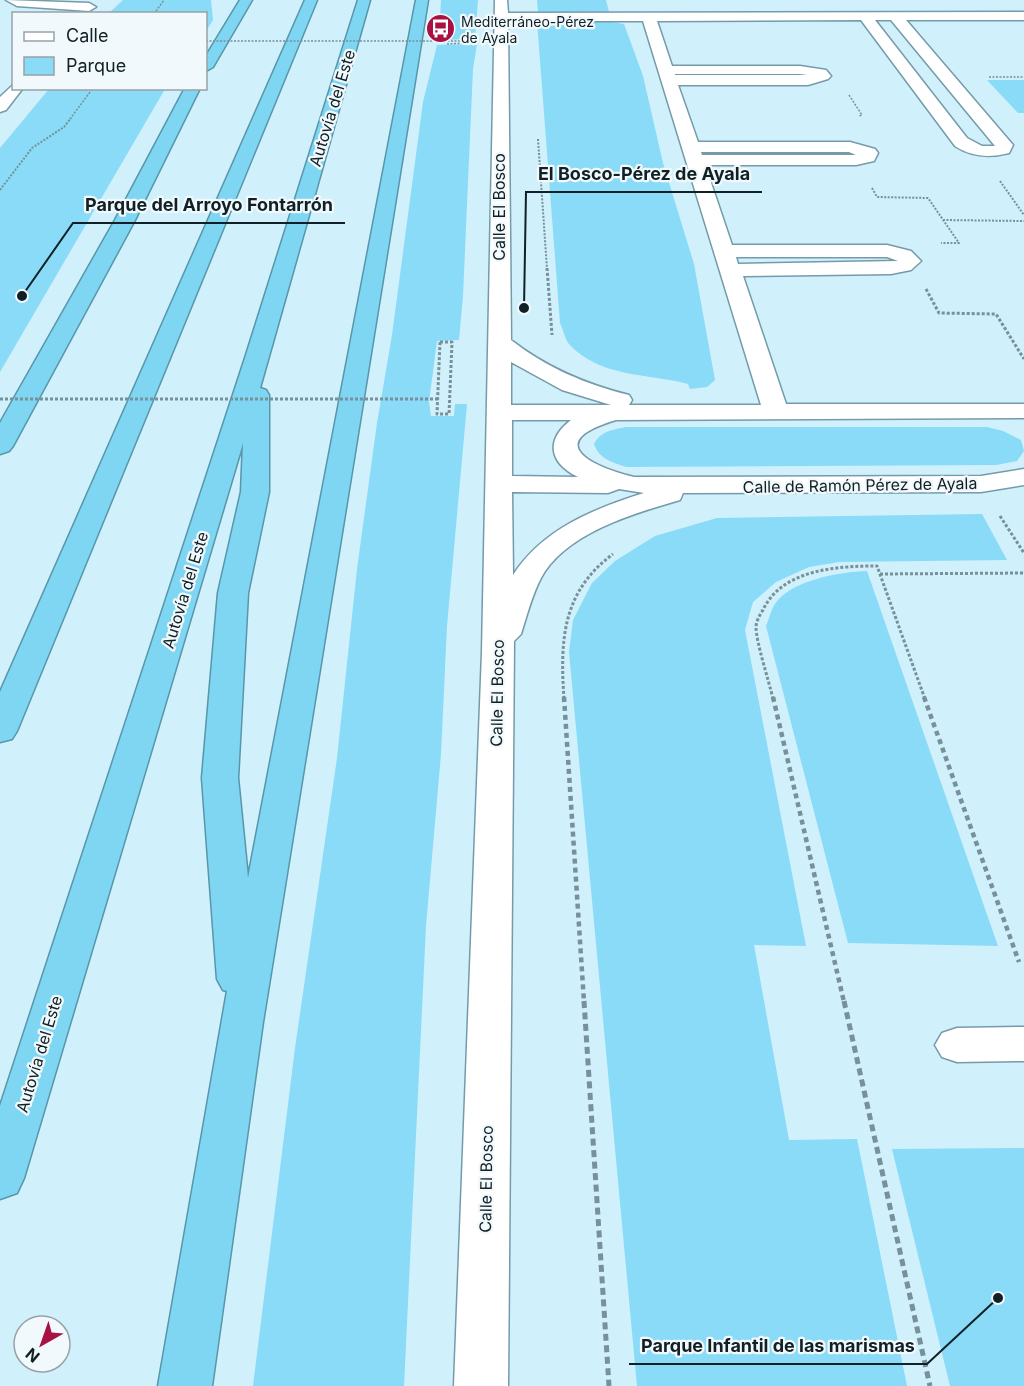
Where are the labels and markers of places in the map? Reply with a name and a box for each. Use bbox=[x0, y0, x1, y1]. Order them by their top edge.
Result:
bus stop icon: Mediterráneo-Pérez de Ayala bbox=[424, 13, 456, 45]
place label: Mediterráneo-Pérez de Ayala bbox=[461, 13, 594, 46]
callout: El Bosco-Pérez de Ayala bbox=[526, 156, 762, 192]
callout: Parque del Arroyo Fontarrón bbox=[73, 187, 345, 223]
callout: Parque Infantil de las marismas bbox=[629, 1328, 927, 1364]

